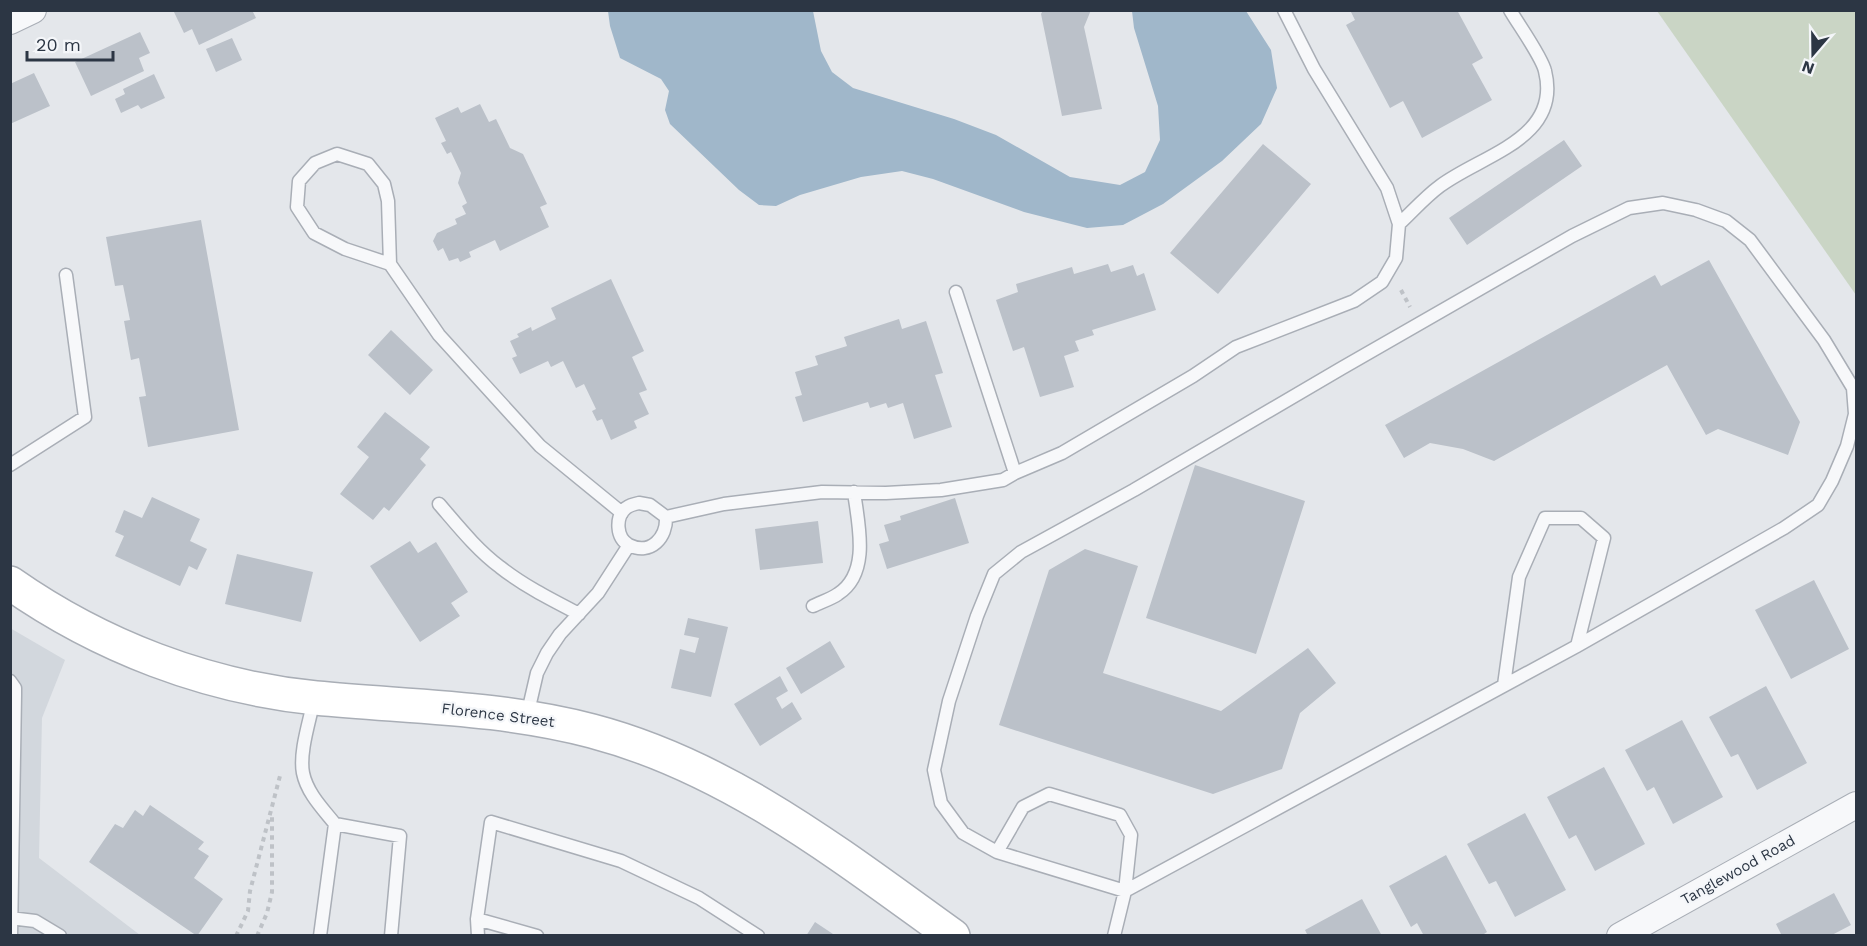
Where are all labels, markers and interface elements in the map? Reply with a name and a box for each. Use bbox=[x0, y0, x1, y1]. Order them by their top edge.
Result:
scale bar bbox=[27, 24, 112, 62]
north arrow bbox=[1783, 24, 1843, 84]
text: 20 m bbox=[36, 34, 81, 55]
text: N bbox=[1799, 57, 1817, 79]
street label: Florence Street bbox=[440, 699, 556, 731]
street label: Tanglewood Road bbox=[1678, 831, 1798, 909]

